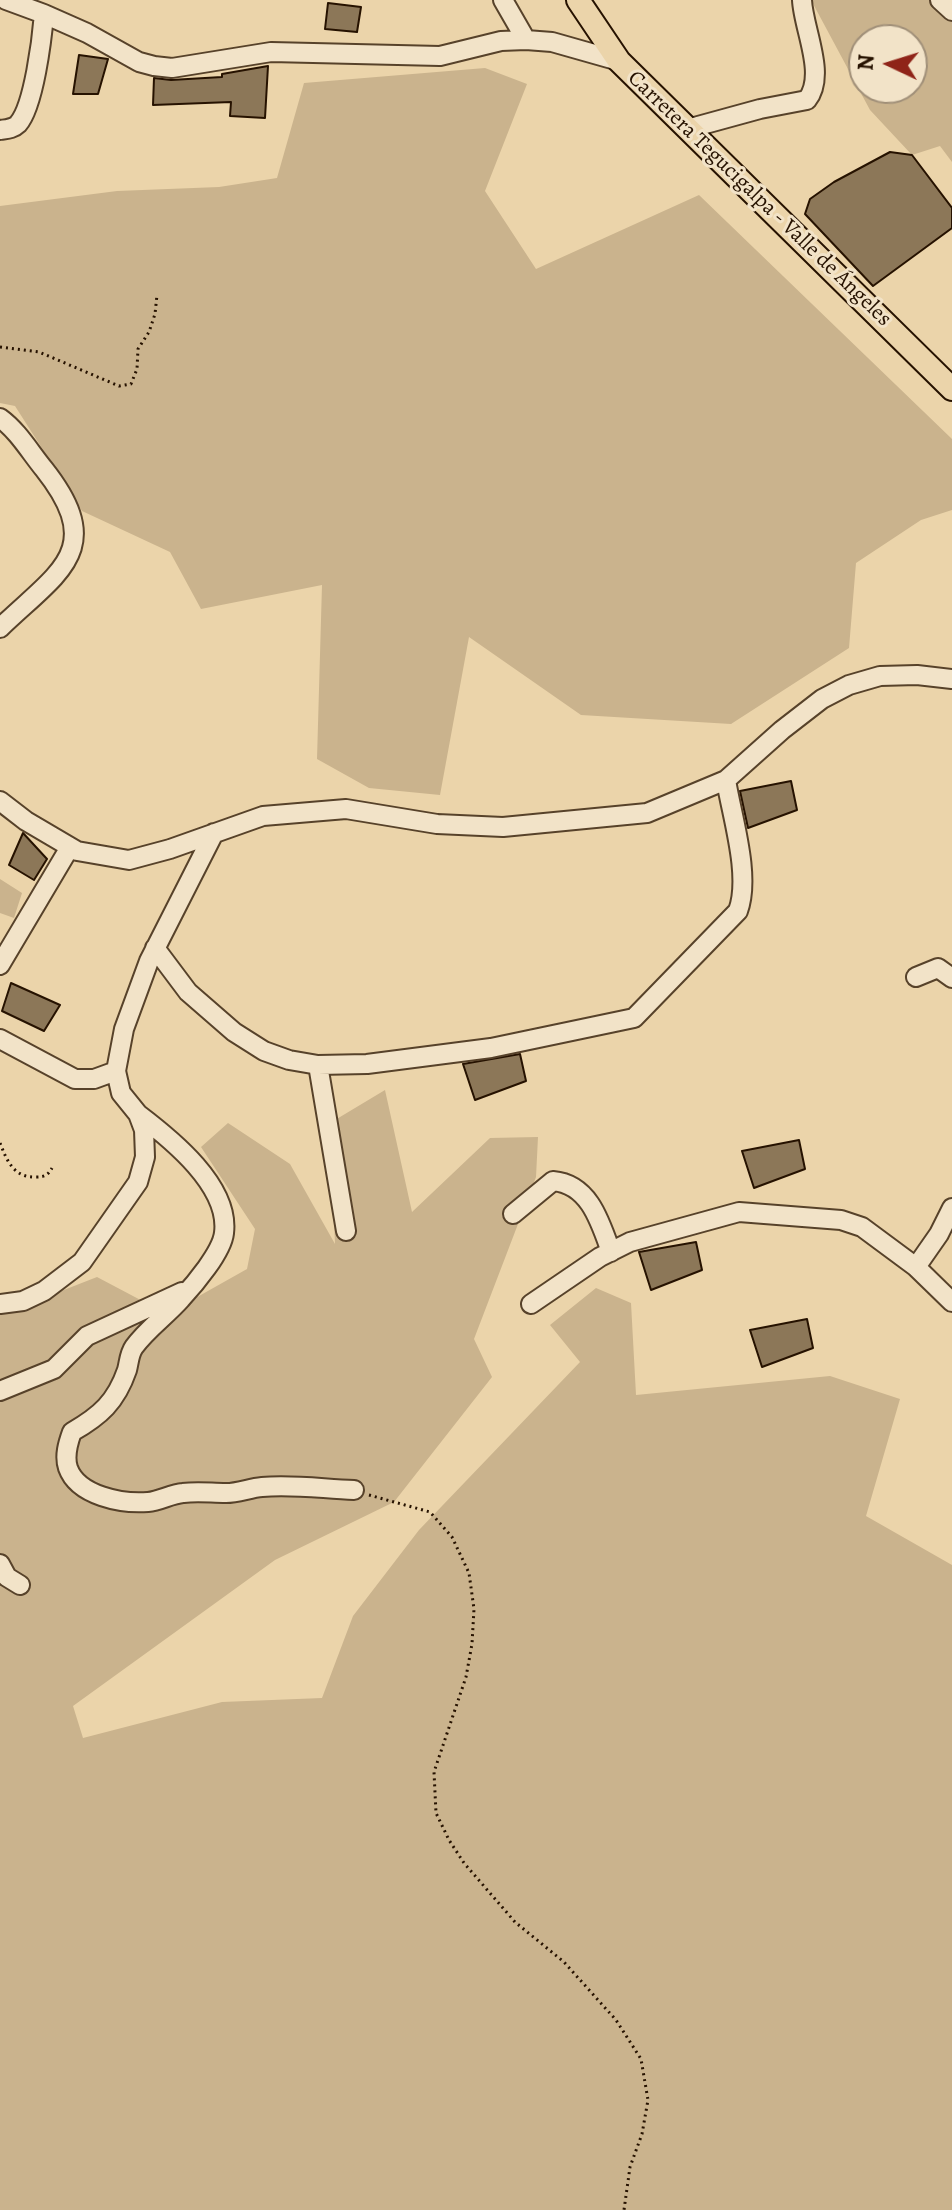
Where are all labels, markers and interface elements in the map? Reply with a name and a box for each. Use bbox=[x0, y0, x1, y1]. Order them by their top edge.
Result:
north arrow bbox=[848, 24, 928, 104]
text: N bbox=[851, 53, 882, 72]
street label: Carretera Tegucigalpa - Valle de Ángeles bbox=[621, 66, 897, 332]

